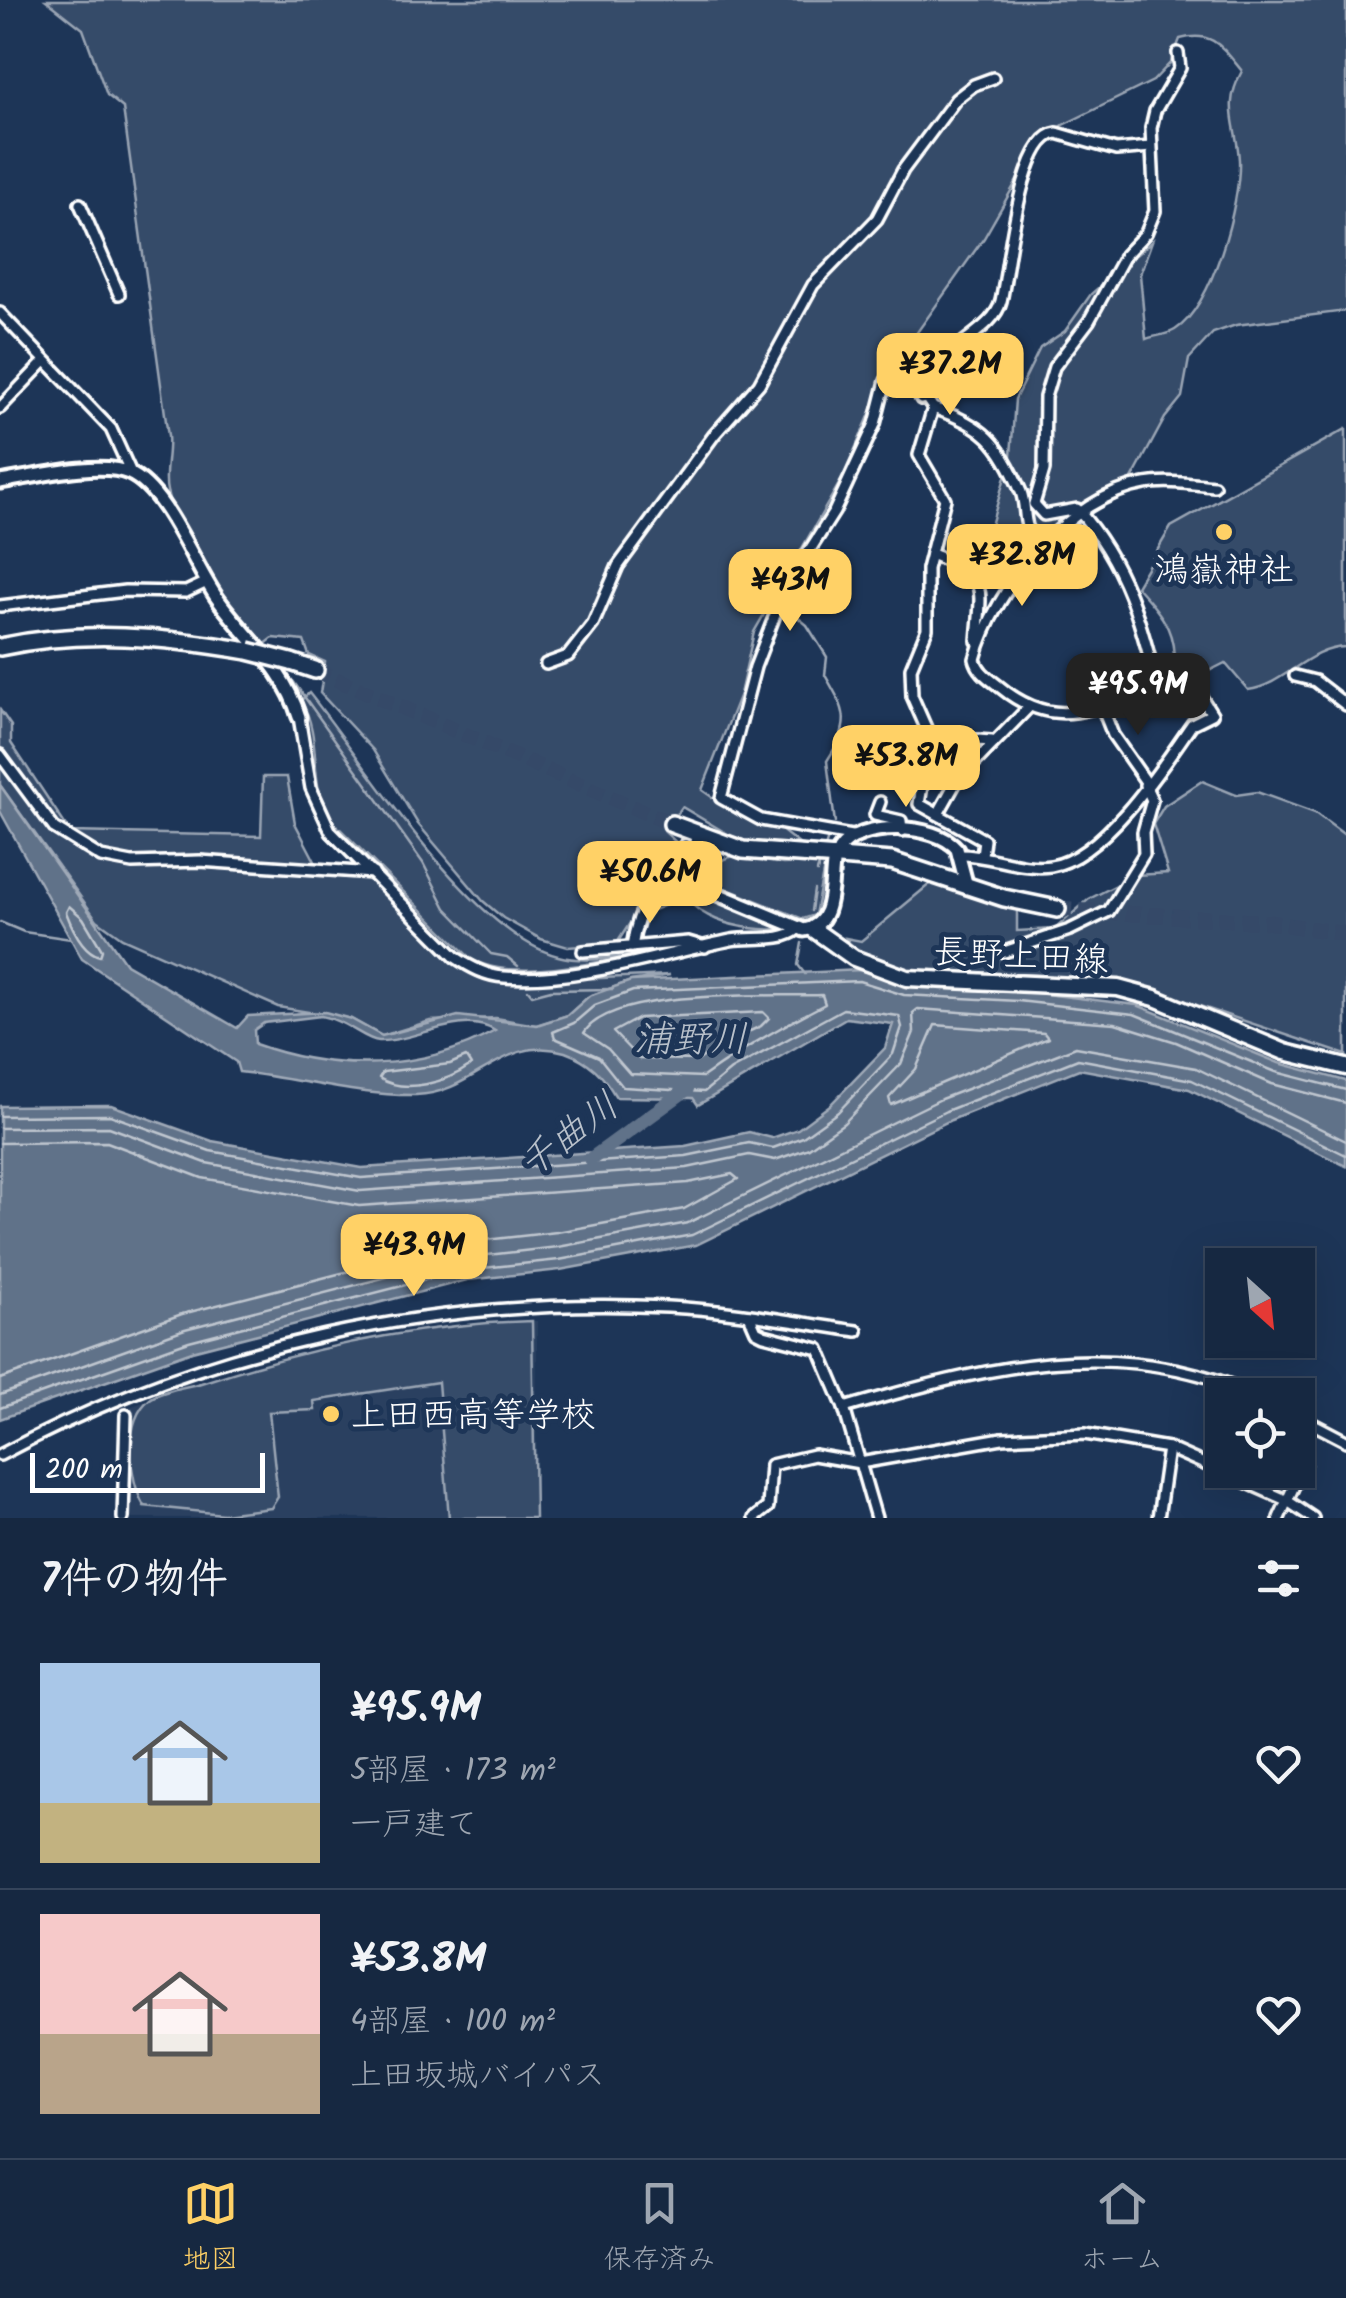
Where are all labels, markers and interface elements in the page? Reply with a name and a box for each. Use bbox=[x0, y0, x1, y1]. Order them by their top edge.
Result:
pin: ¥37.2M bbox=[869, 333, 1031, 418]
text: ¥37.2M bbox=[899, 340, 1001, 391]
marker: 鴻嶽神社 bbox=[1213, 521, 1235, 543]
pin: ¥32.8M bbox=[941, 524, 1103, 609]
text: ¥32.8M bbox=[969, 531, 1075, 582]
place label: 鴻嶽神社 bbox=[1154, 544, 1294, 600]
pin: ¥43M bbox=[731, 549, 849, 634]
text: ¥43M bbox=[751, 556, 829, 607]
pin: ¥95.9M bbox=[1057, 653, 1219, 738]
text: ¥95.9M bbox=[1088, 660, 1188, 711]
pin: ¥53.8M bbox=[825, 725, 987, 810]
text: ¥53.8M bbox=[854, 732, 958, 783]
pin: ¥50.6M bbox=[569, 841, 731, 926]
text: ¥50.6M bbox=[599, 848, 701, 899]
street label: 長野上田線 bbox=[932, 925, 1110, 991]
water label: 浦野川 bbox=[634, 1011, 748, 1071]
water label: 千曲川 bbox=[506, 1078, 633, 1195]
pin: ¥43.9M bbox=[333, 1214, 495, 1299]
text: ¥43.9M bbox=[363, 1221, 465, 1272]
north arrow bbox=[1205, 1248, 1315, 1358]
map controls bbox=[1205, 1248, 1315, 1488]
button: locate bbox=[1205, 1378, 1315, 1488]
place label: 上田西高等学校 bbox=[351, 1389, 596, 1445]
marker: 上田西高等学校 bbox=[320, 1403, 342, 1425]
scale bar bbox=[30, 1448, 265, 1492]
text: 200 m bbox=[45, 1448, 123, 1493]
text: 7件の物件 bbox=[40, 1547, 228, 1614]
icon: filters bbox=[1251, 1551, 1306, 1606]
text: ¥95.9M bbox=[350, 1676, 481, 1743]
icon: home bbox=[120, 1703, 240, 1823]
icon: heart bbox=[1251, 1736, 1306, 1791]
text: 5部屋 · 173 m² bbox=[350, 1746, 556, 1797]
text: 一戸建て bbox=[350, 1800, 478, 1851]
text: ¥53.8M bbox=[350, 1927, 487, 1994]
icon: home bbox=[120, 1954, 240, 2074]
icon: heart bbox=[1251, 1987, 1306, 2042]
text: 4部屋 · 100 m² bbox=[350, 1997, 555, 2048]
text: 上田坂城バイパス bbox=[350, 2051, 605, 2102]
tab: 地図 bbox=[183, 2176, 239, 2283]
tab: 保存済み bbox=[604, 2176, 716, 2283]
tab: ホーム bbox=[1081, 2176, 1163, 2283]

